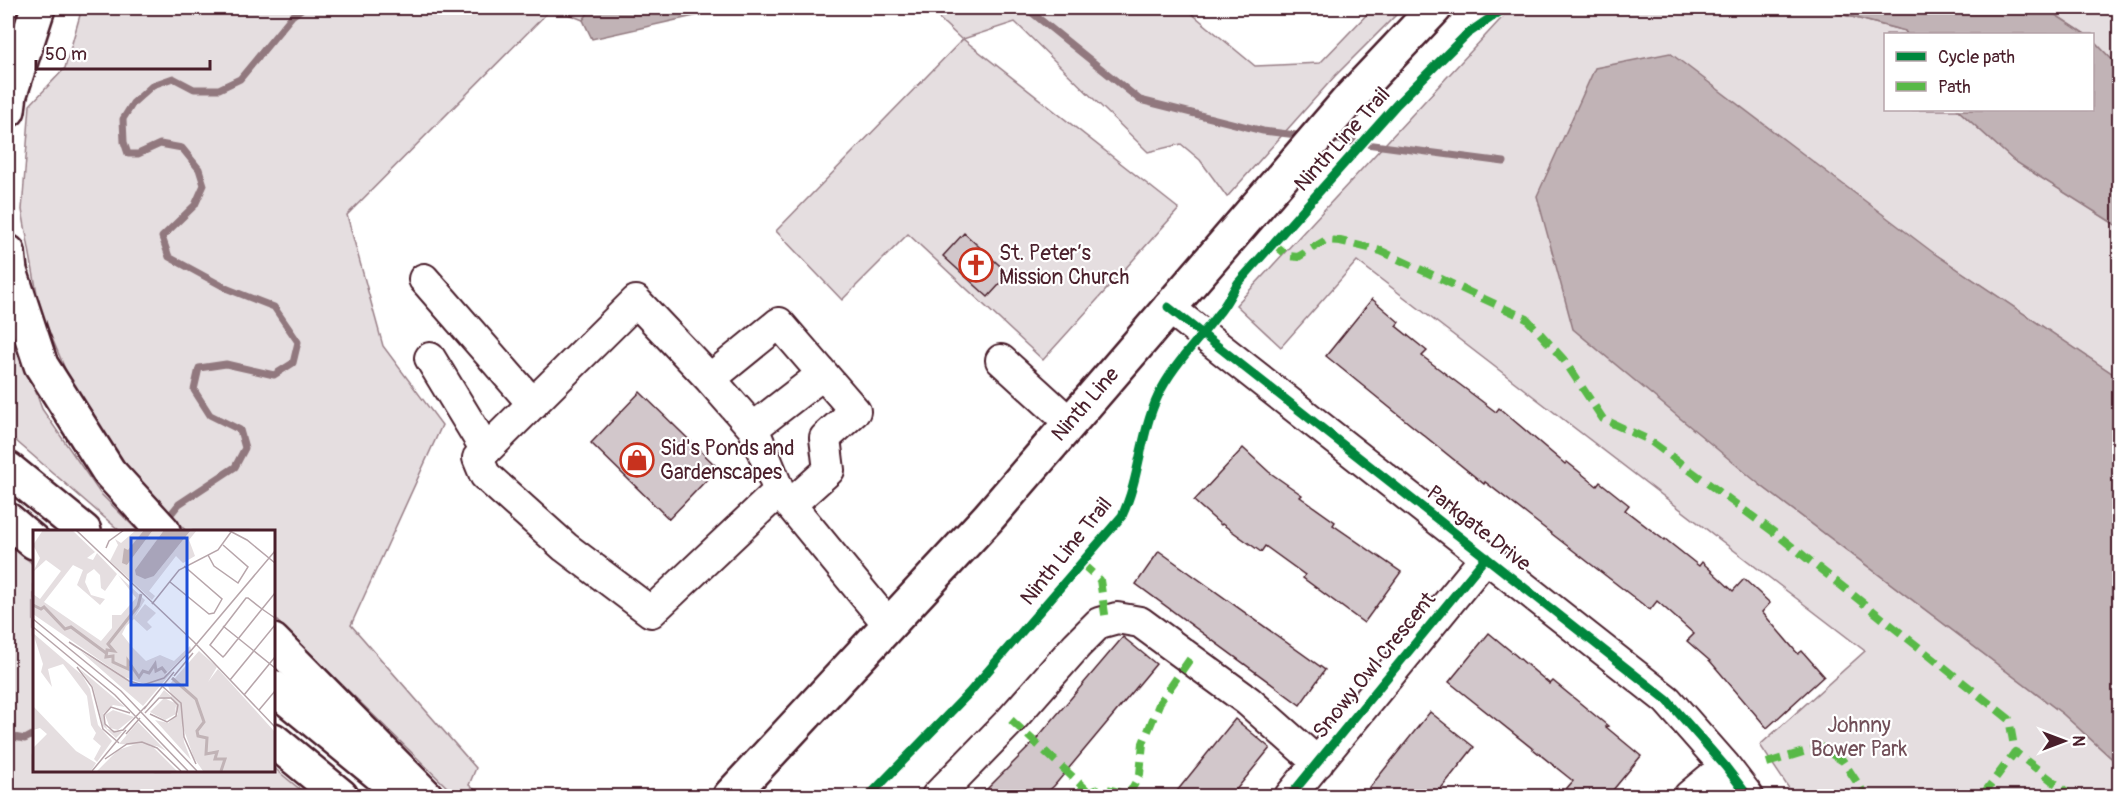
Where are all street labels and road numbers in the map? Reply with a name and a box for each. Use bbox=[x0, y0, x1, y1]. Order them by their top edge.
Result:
street label: Ninth Line Trail bbox=[1288, 81, 1396, 197]
street label: Ninth Line bbox=[1046, 361, 1125, 447]
street label: Parkgate Drive bbox=[1421, 479, 1537, 578]
street label: Ninth Line Trail bbox=[1015, 492, 1118, 611]
street label: Snowy Owl Crescent bbox=[1307, 586, 1442, 744]

